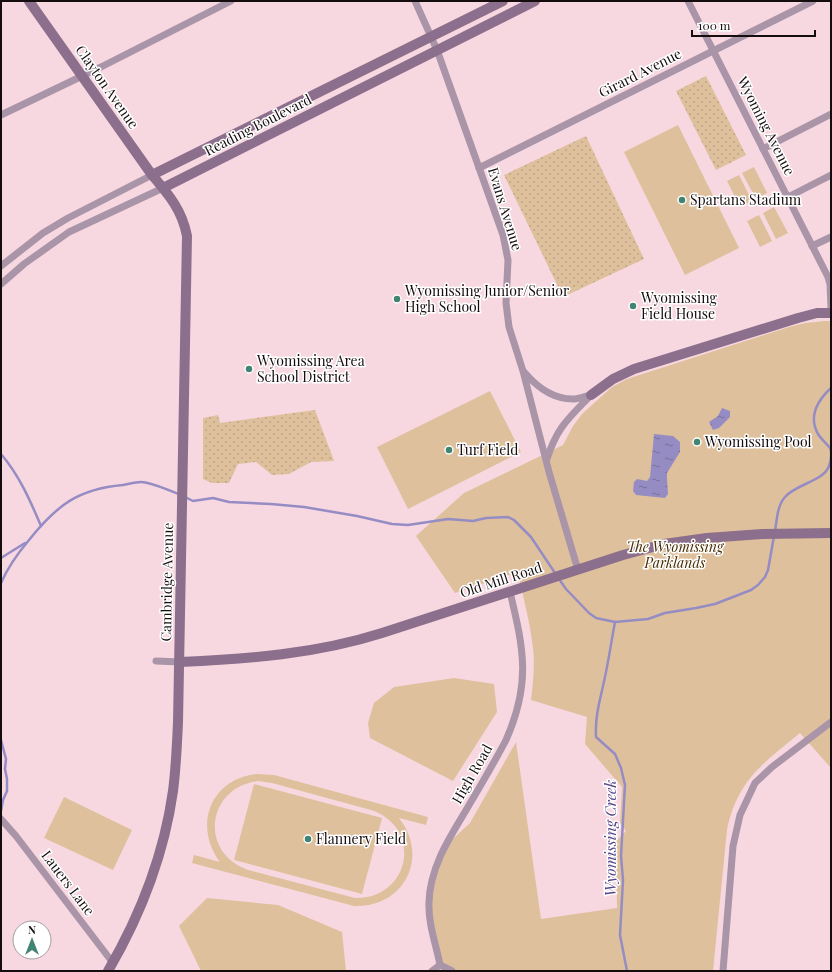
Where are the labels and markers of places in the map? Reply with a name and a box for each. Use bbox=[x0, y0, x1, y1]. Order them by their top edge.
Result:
place label: Spartans Stadium bbox=[690, 190, 802, 209]
marker: Spartans Stadium bbox=[677, 195, 687, 205]
place label: Wyomissing Junior/Senior High School bbox=[404, 281, 570, 316]
place label: Wyomissing Field House bbox=[640, 288, 717, 323]
marker: Wyomissing Junior/Senior High School bbox=[392, 294, 402, 304]
marker: Wyomissing Field House bbox=[628, 301, 638, 311]
place label: Wyomissing Area School District bbox=[256, 351, 365, 386]
marker: Wyomissing Area School District bbox=[244, 364, 254, 374]
place label: Wyomissing Pool bbox=[704, 432, 812, 451]
marker: Wyomissing Pool bbox=[692, 437, 702, 447]
place label: Turf Field bbox=[457, 440, 518, 459]
marker: Turf Field bbox=[444, 445, 454, 455]
place label: Flannery Field bbox=[316, 829, 406, 848]
marker: Flannery Field bbox=[303, 834, 313, 844]

